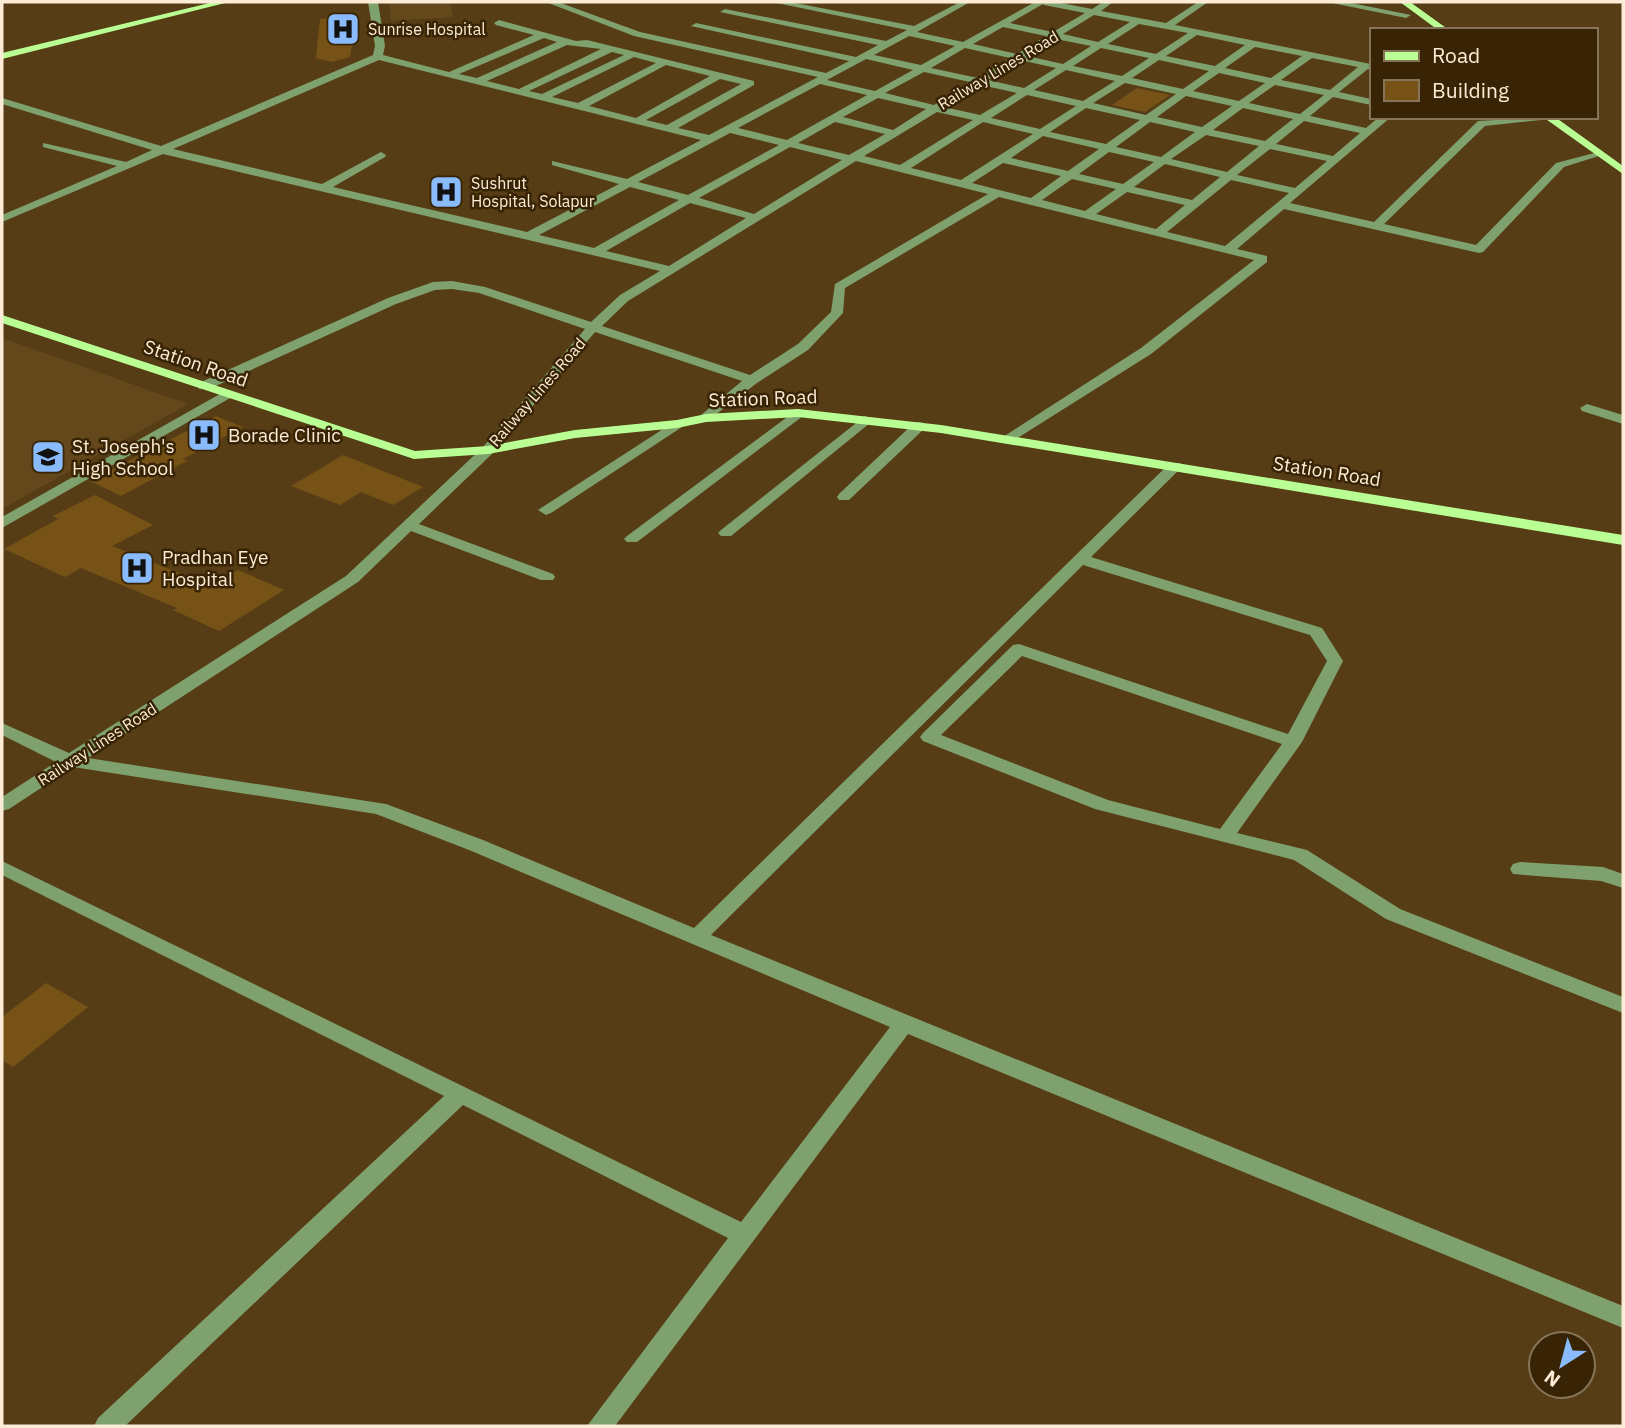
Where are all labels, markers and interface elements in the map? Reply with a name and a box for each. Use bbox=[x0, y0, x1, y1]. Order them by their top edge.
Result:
hospital icon: Sunrise Hospital bbox=[324, 10, 362, 48]
place label: Sunrise Hospital bbox=[368, 19, 486, 39]
street label: Railway Lines Road bbox=[934, 26, 1062, 114]
legend bbox=[1370, 28, 1597, 119]
text: Road bbox=[1432, 41, 1480, 69]
text: Building bbox=[1432, 76, 1509, 104]
hospital icon: Sushrut Hospital, Solapur bbox=[427, 173, 465, 211]
place label: Sushrut Hospital, Solapur bbox=[471, 173, 595, 211]
street label: Station Road bbox=[141, 334, 251, 392]
street label: Railway Lines Road bbox=[484, 334, 590, 450]
street label: Station Road bbox=[708, 384, 818, 412]
hospital icon: Borade Clinic bbox=[185, 416, 223, 454]
place label: Borade Clinic bbox=[228, 423, 341, 447]
place label: St. Joseph's High School bbox=[72, 434, 175, 480]
school or university icon: St. Joseph's High School bbox=[29, 438, 67, 476]
street label: Station Road bbox=[1271, 451, 1383, 491]
place label: Pradhan Eye Hospital bbox=[162, 545, 269, 591]
hospital icon: Pradhan Eye Hospital bbox=[118, 549, 156, 587]
street label: Railway Lines Road bbox=[34, 698, 160, 790]
north arrow bbox=[1527, 1330, 1597, 1400]
text: N bbox=[1539, 1365, 1565, 1393]

